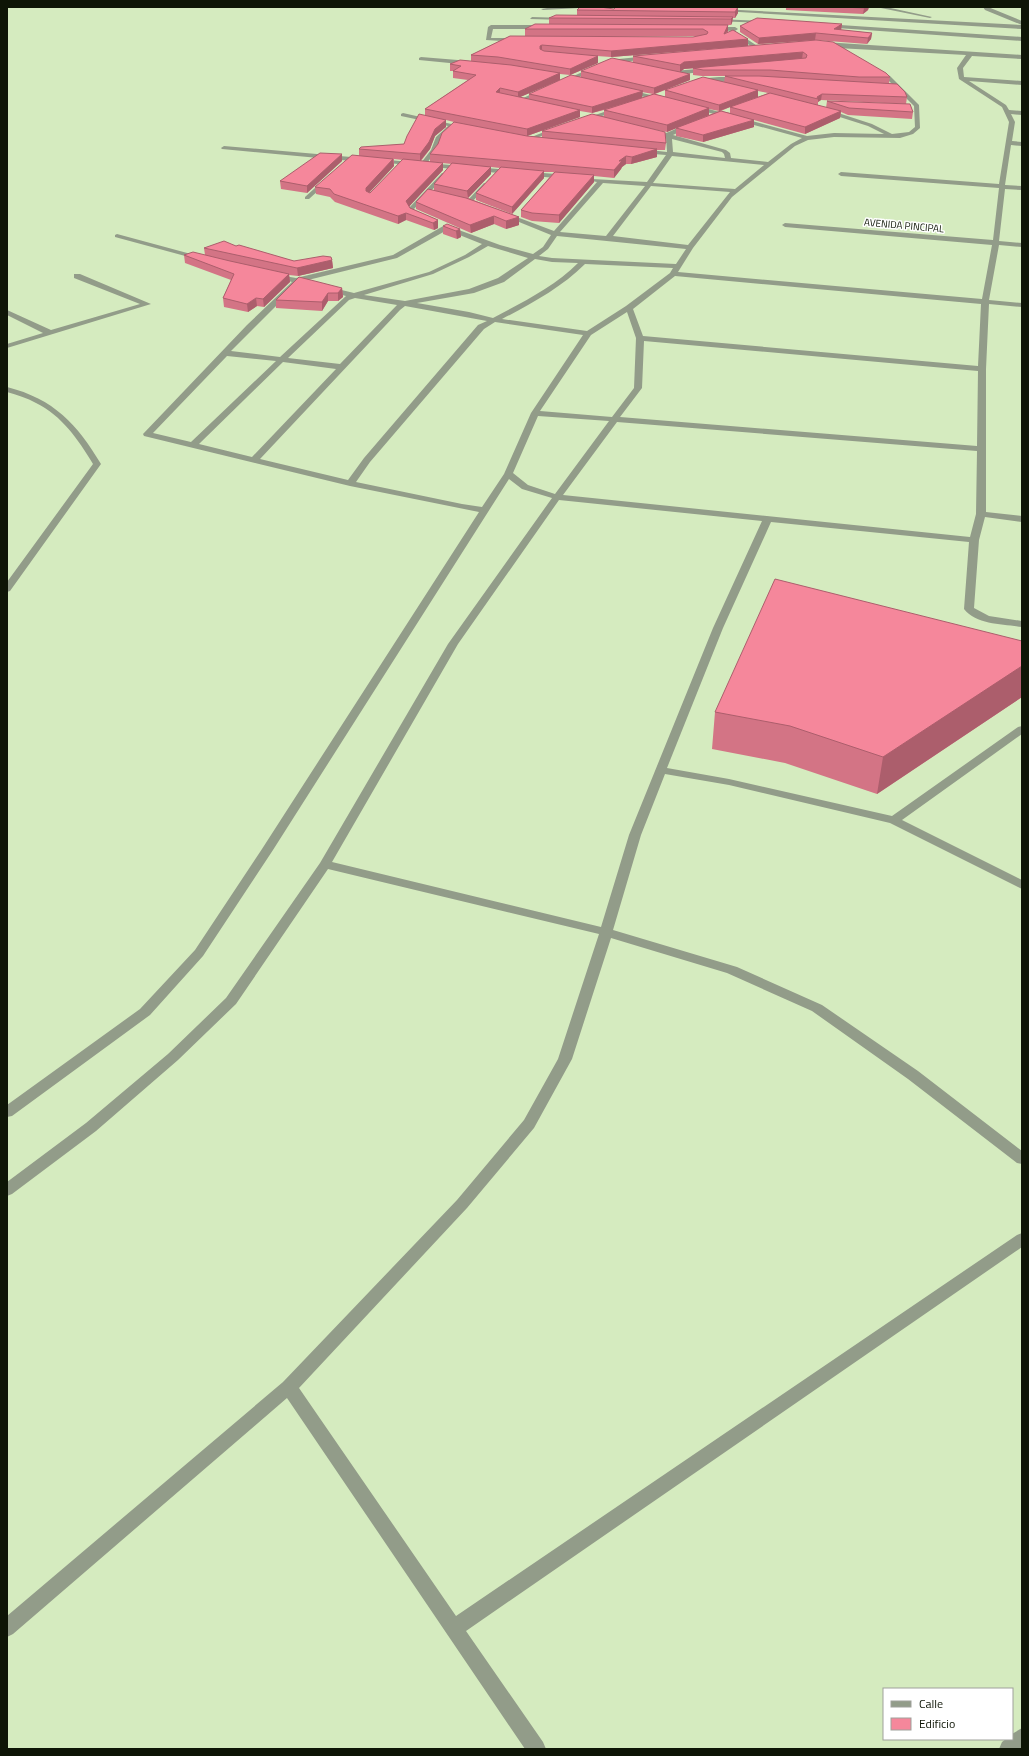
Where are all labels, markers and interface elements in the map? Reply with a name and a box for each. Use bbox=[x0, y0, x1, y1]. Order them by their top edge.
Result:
street label: AVENIDA PINCIPAL bbox=[863, 215, 945, 236]
legend bbox=[883, 1688, 1013, 1740]
text: Calle bbox=[919, 1694, 943, 1713]
text: Edificio bbox=[919, 1714, 955, 1733]

